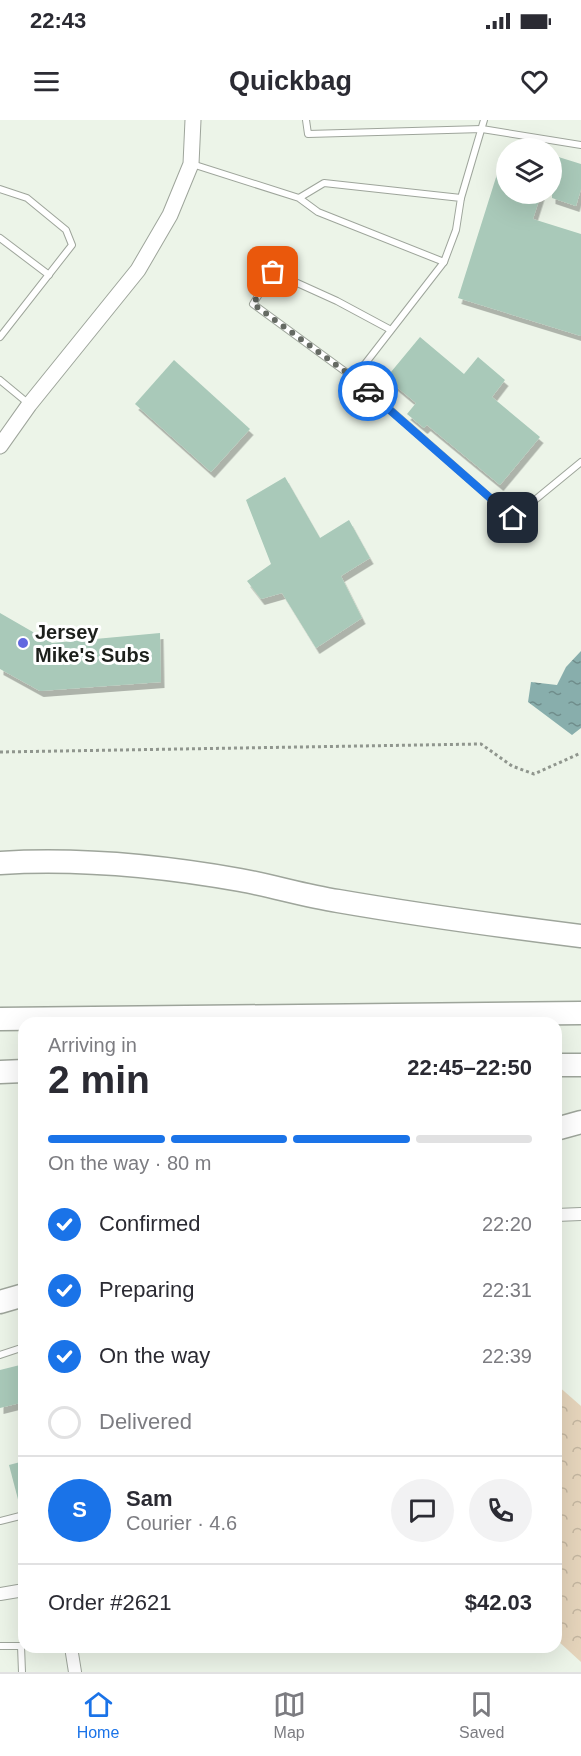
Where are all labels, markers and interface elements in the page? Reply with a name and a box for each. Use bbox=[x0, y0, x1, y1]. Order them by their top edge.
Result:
text: 22:43 bbox=[30, 8, 86, 33]
icon: menu bbox=[30, 65, 63, 98]
icon: heart bbox=[518, 65, 551, 98]
text: Quickbag bbox=[229, 66, 352, 96]
map controls bbox=[496, 138, 562, 204]
button: layers bbox=[496, 138, 562, 204]
pin bbox=[247, 246, 298, 297]
icon: bag bbox=[256, 255, 289, 288]
courier bbox=[338, 361, 398, 421]
icon: car bbox=[352, 375, 385, 408]
pin bbox=[487, 492, 538, 543]
icon: home bbox=[496, 501, 529, 534]
place label: Jersey Mike's Subs bbox=[35, 621, 150, 666]
marker: Jersey Mike's Subs bbox=[16, 636, 30, 650]
text: Arriving in bbox=[48, 1034, 137, 1056]
text: 22:45–22:50 bbox=[407, 1055, 532, 1080]
text: 2 min bbox=[48, 1058, 150, 1101]
text: On the way · 80 m bbox=[48, 1152, 211, 1174]
icon: check bbox=[48, 1208, 81, 1241]
text: Confirmed bbox=[99, 1211, 200, 1236]
text: 22:20 bbox=[482, 1213, 532, 1235]
icon: check bbox=[48, 1274, 81, 1307]
text: Preparing bbox=[99, 1277, 194, 1302]
text: 22:31 bbox=[482, 1279, 532, 1301]
icon: check bbox=[48, 1340, 81, 1373]
text: On the way bbox=[99, 1343, 210, 1368]
text: 22:39 bbox=[482, 1345, 532, 1367]
text: Delivered bbox=[99, 1409, 192, 1434]
button: chat bbox=[391, 1479, 454, 1542]
button: phone bbox=[469, 1479, 532, 1542]
text: Sam bbox=[126, 1486, 172, 1511]
text: S bbox=[72, 1497, 87, 1522]
text: Courier · 4.6 bbox=[126, 1512, 237, 1534]
text: Order #2621 bbox=[48, 1590, 172, 1615]
text: $42.03 bbox=[465, 1590, 532, 1615]
tab: Home bbox=[77, 1688, 119, 1742]
tab: Map bbox=[273, 1688, 306, 1742]
tab: Saved bbox=[459, 1688, 504, 1742]

